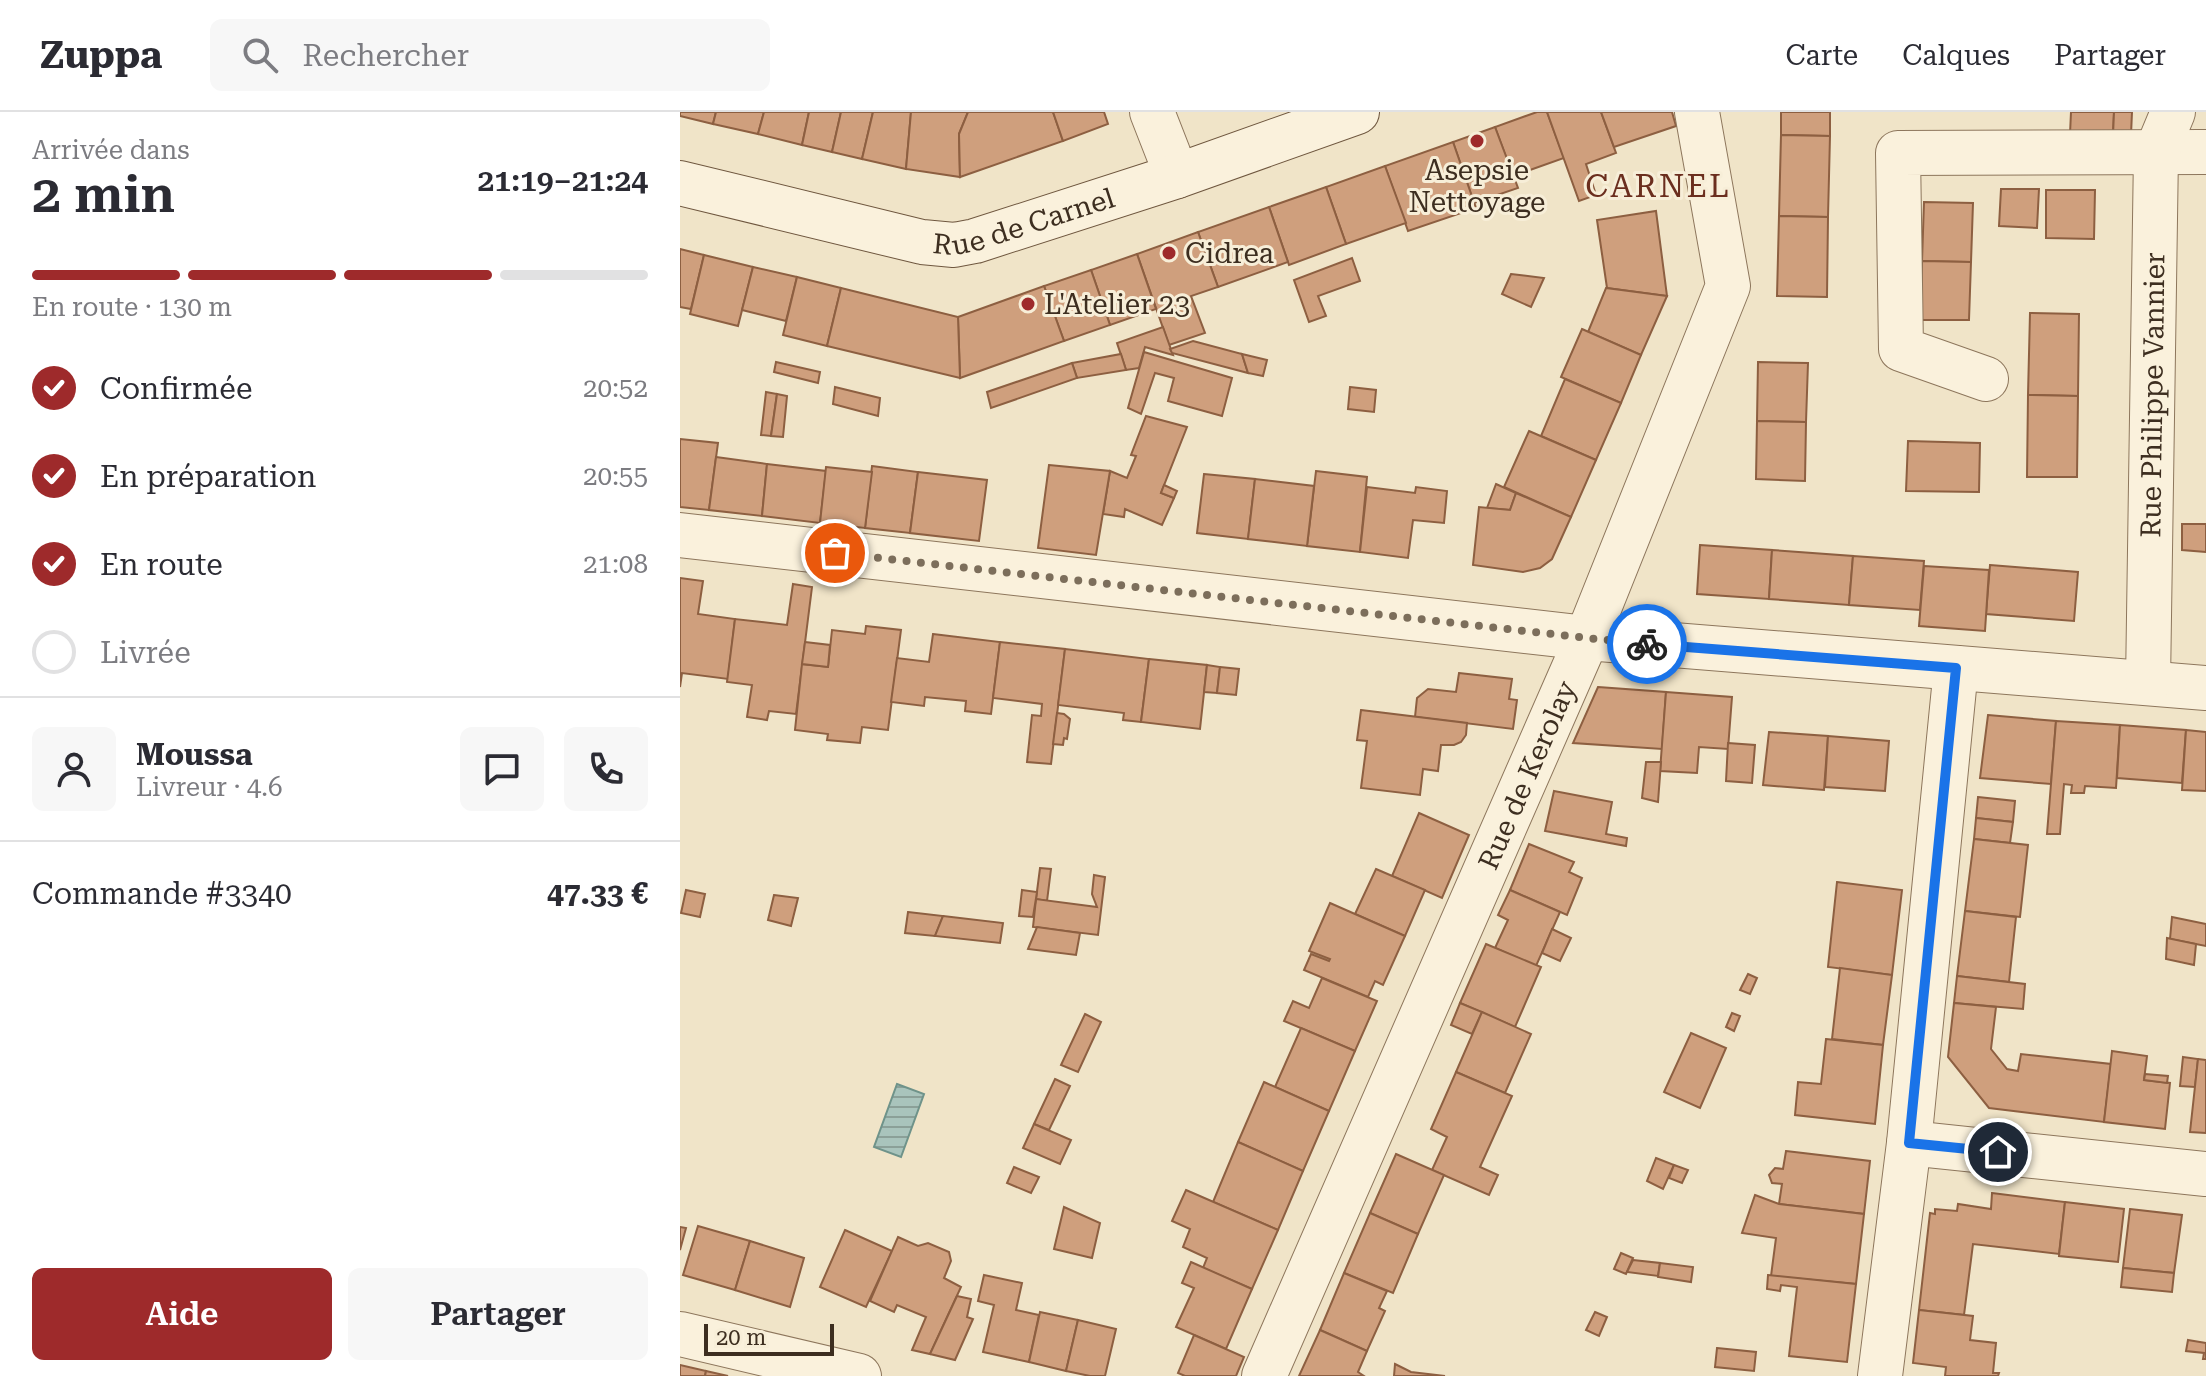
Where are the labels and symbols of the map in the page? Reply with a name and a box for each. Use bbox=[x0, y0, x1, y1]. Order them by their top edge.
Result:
marker: Asepsie Nettoyage bbox=[1468, 132, 1486, 150]
place label: Asepsie Nettoyage bbox=[1409, 154, 1545, 219]
district label: CARNEL bbox=[1585, 167, 1731, 205]
street label: Rue de Carnel bbox=[931, 181, 1119, 262]
place label: Cidrea bbox=[1185, 237, 1274, 270]
marker: Cidrea bbox=[1160, 244, 1178, 262]
street label: Rue Philippe Vannier bbox=[2134, 252, 2171, 538]
place label: L'Atelier 23 bbox=[1044, 288, 1190, 321]
marker: L'Atelier 23 bbox=[1019, 295, 1037, 313]
pin bbox=[801, 519, 869, 587]
courier bbox=[1607, 604, 1687, 684]
street label: Rue de Kerolay bbox=[1471, 675, 1583, 874]
pin bbox=[1964, 1118, 2032, 1186]
scale bar bbox=[704, 1320, 834, 1356]

